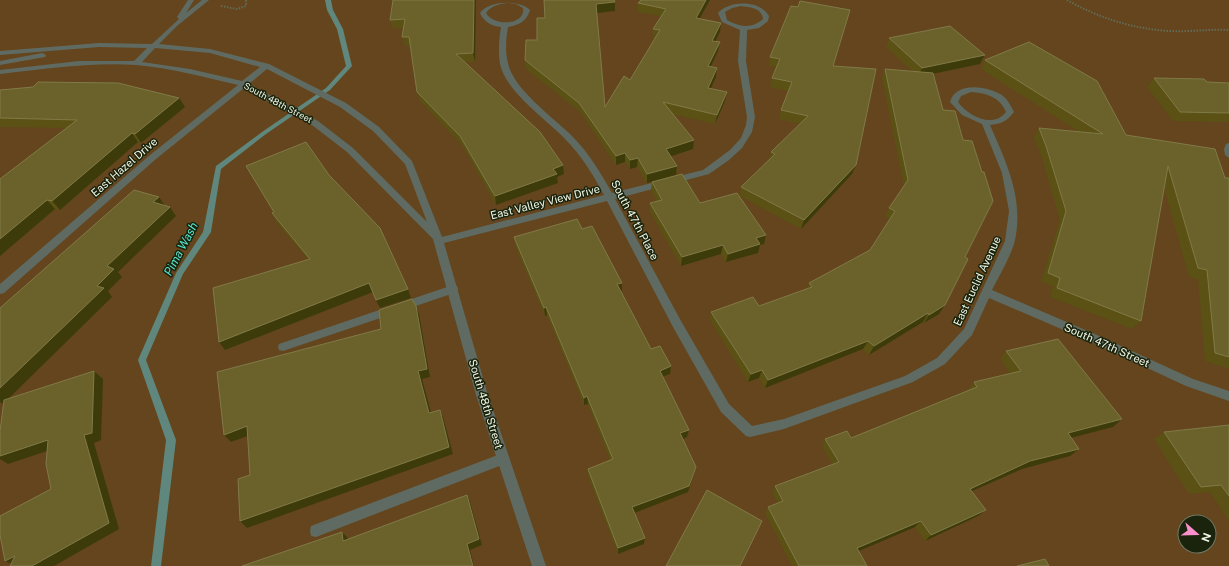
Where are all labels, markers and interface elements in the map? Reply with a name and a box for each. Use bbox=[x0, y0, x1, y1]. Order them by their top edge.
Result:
street label: South 48th Street bbox=[242, 80, 315, 125]
street label: East Hazel Drive bbox=[89, 135, 159, 199]
street label: South 47th Place bbox=[609, 178, 661, 262]
street label: East Valley View Drive bbox=[489, 183, 601, 221]
water label: Pima Wash bbox=[161, 220, 201, 278]
street label: East Euclid Avenue bbox=[951, 234, 1003, 328]
street label: South 47th Street bbox=[1062, 321, 1152, 369]
street label: South 48th Street bbox=[467, 358, 505, 450]
north arrow bbox=[1177, 514, 1217, 554]
text: N bbox=[1199, 531, 1214, 544]

